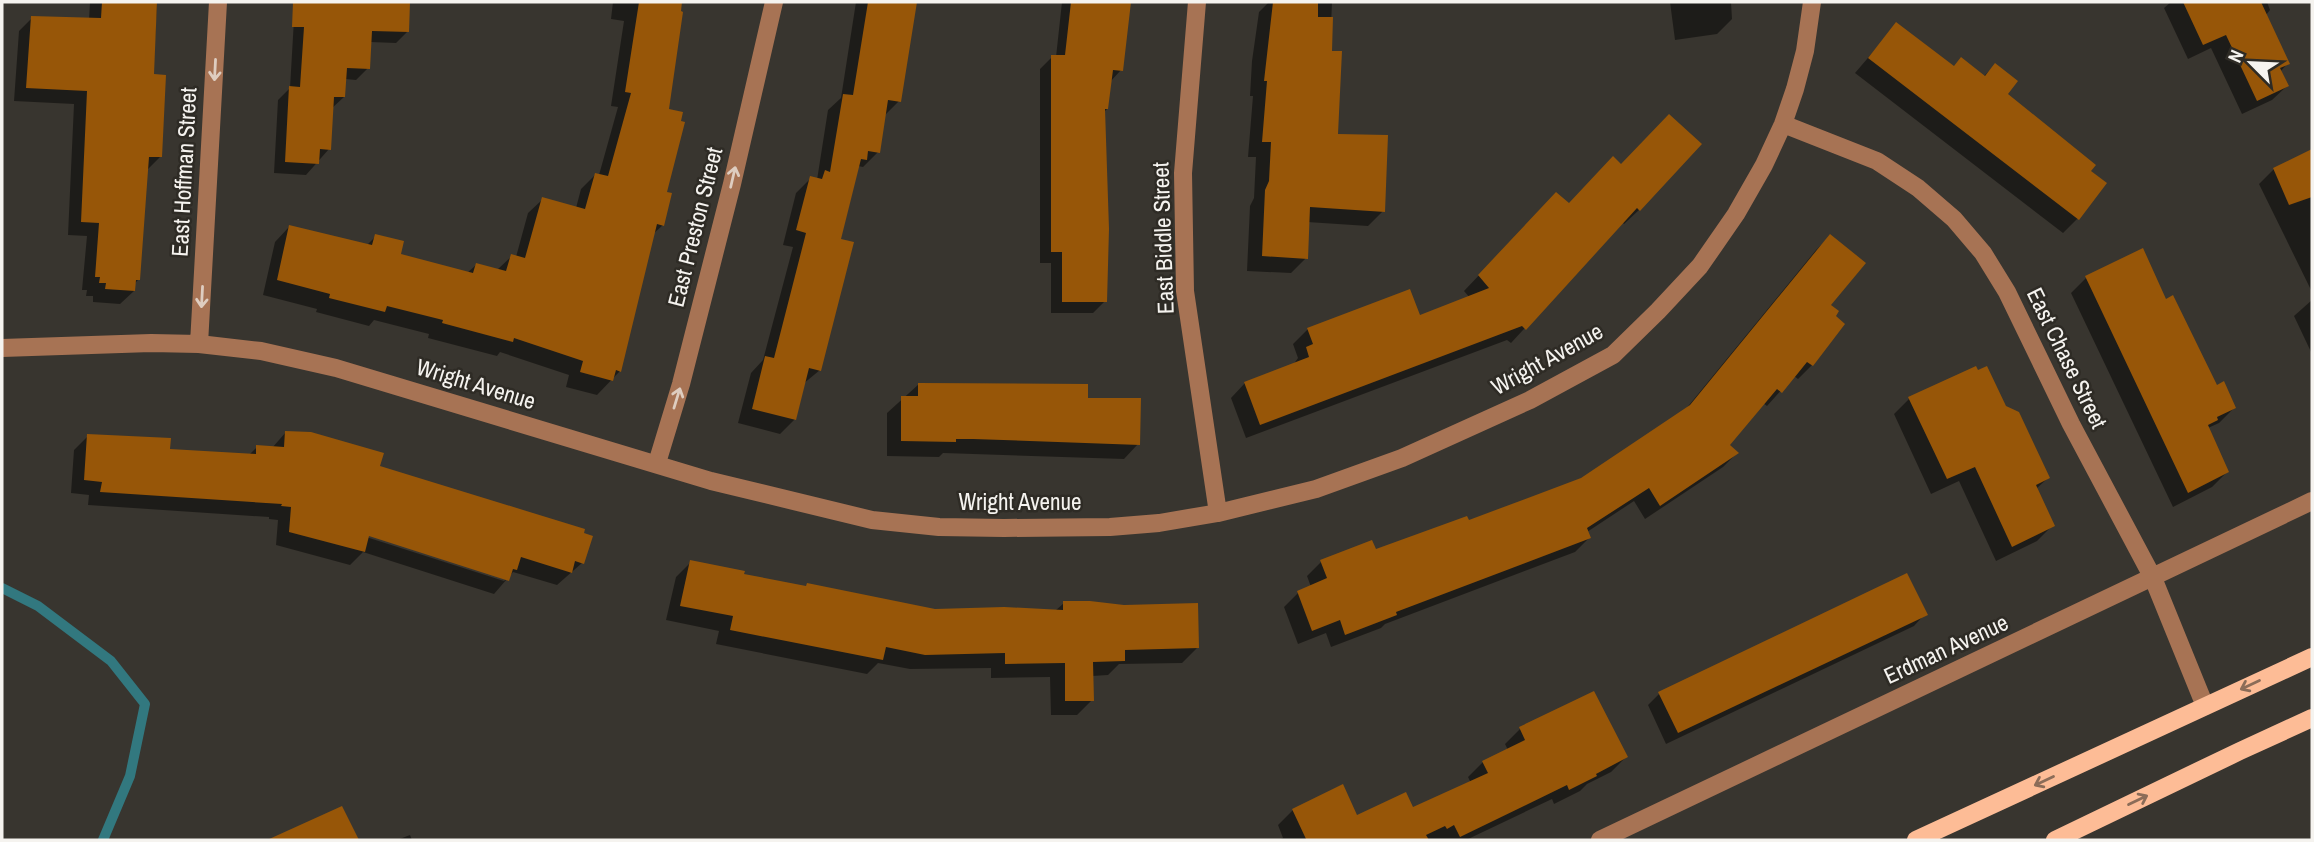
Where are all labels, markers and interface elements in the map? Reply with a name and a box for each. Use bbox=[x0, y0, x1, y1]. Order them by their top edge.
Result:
north arrow bbox=[2216, 28, 2286, 98]
text: N bbox=[2221, 46, 2250, 67]
one-way arrow bbox=[208, 58, 221, 81]
street label: East Hoffman Street bbox=[164, 87, 203, 257]
street label: East Preston Street bbox=[660, 144, 729, 310]
street label: East Biddle Street bbox=[1144, 162, 1181, 315]
one-way arrow bbox=[728, 167, 741, 189]
street label: East Chase Street bbox=[2020, 282, 2115, 433]
one-way arrow bbox=[195, 285, 208, 308]
street label: Wright Avenue bbox=[1485, 315, 1608, 402]
street label: Wright Avenue bbox=[413, 351, 540, 416]
one-way arrow bbox=[672, 387, 685, 409]
street label: Wright Avenue bbox=[958, 486, 1082, 517]
street label: Erdman Avenue bbox=[1879, 606, 2013, 691]
one-way arrow bbox=[2240, 679, 2261, 693]
one-way arrow bbox=[2034, 775, 2055, 788]
one-way arrow bbox=[2127, 792, 2148, 806]

